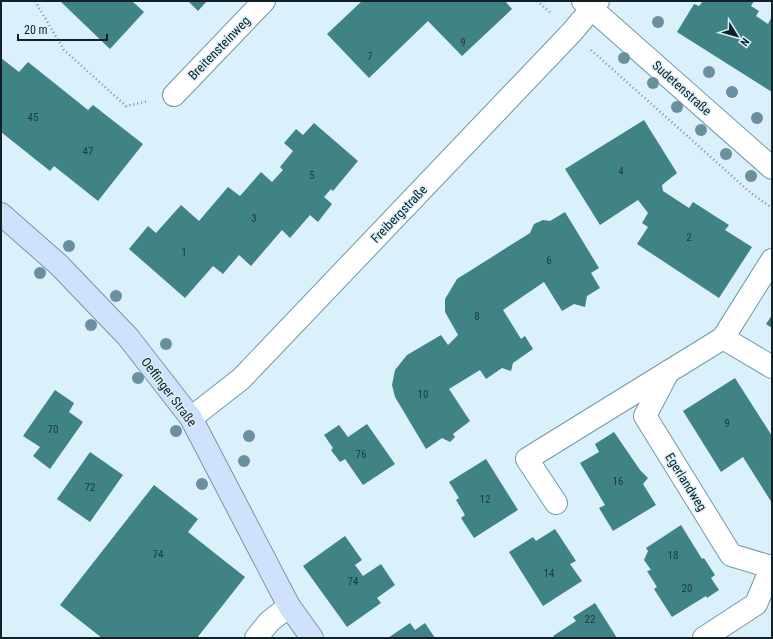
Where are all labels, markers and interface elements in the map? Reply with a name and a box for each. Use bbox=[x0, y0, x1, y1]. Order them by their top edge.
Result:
street label: Breitensteinweg bbox=[185, 13, 253, 83]
scale bar bbox=[18, 16, 107, 42]
north arrow bbox=[717, 16, 757, 56]
text: 20 m bbox=[24, 23, 48, 37]
text: N bbox=[737, 35, 752, 49]
house number: 9 bbox=[460, 36, 466, 49]
house number: 7 bbox=[367, 50, 373, 63]
street label: Sudetenstraße bbox=[649, 58, 715, 118]
house number: 45 bbox=[28, 111, 38, 124]
house number: 47 bbox=[83, 145, 93, 158]
house number: 4 bbox=[618, 165, 624, 178]
house number: 5 bbox=[309, 169, 315, 182]
street label: Freibergstraße bbox=[368, 182, 430, 246]
house number: 3 bbox=[251, 212, 257, 225]
house number: 2 bbox=[686, 231, 692, 244]
house number: 1 bbox=[181, 246, 187, 259]
house number: 6 bbox=[546, 254, 552, 267]
house number: 8 bbox=[474, 310, 480, 323]
street label: Oeffinger Straße bbox=[138, 354, 200, 430]
house number: 10 bbox=[418, 388, 428, 401]
house number: 9 bbox=[724, 417, 730, 430]
house number: 70 bbox=[48, 423, 58, 436]
house number: 76 bbox=[356, 448, 366, 461]
street label: Egerlandweg bbox=[662, 450, 710, 514]
house number: 16 bbox=[613, 475, 623, 488]
house number: 72 bbox=[85, 481, 95, 494]
house number: 12 bbox=[480, 493, 490, 506]
house number: 74 bbox=[153, 548, 164, 561]
house number: 18 bbox=[668, 549, 678, 562]
house number: 14 bbox=[544, 567, 555, 580]
house number: 74 bbox=[348, 575, 359, 588]
house number: 20 bbox=[682, 582, 692, 595]
house number: 22 bbox=[585, 613, 595, 626]

